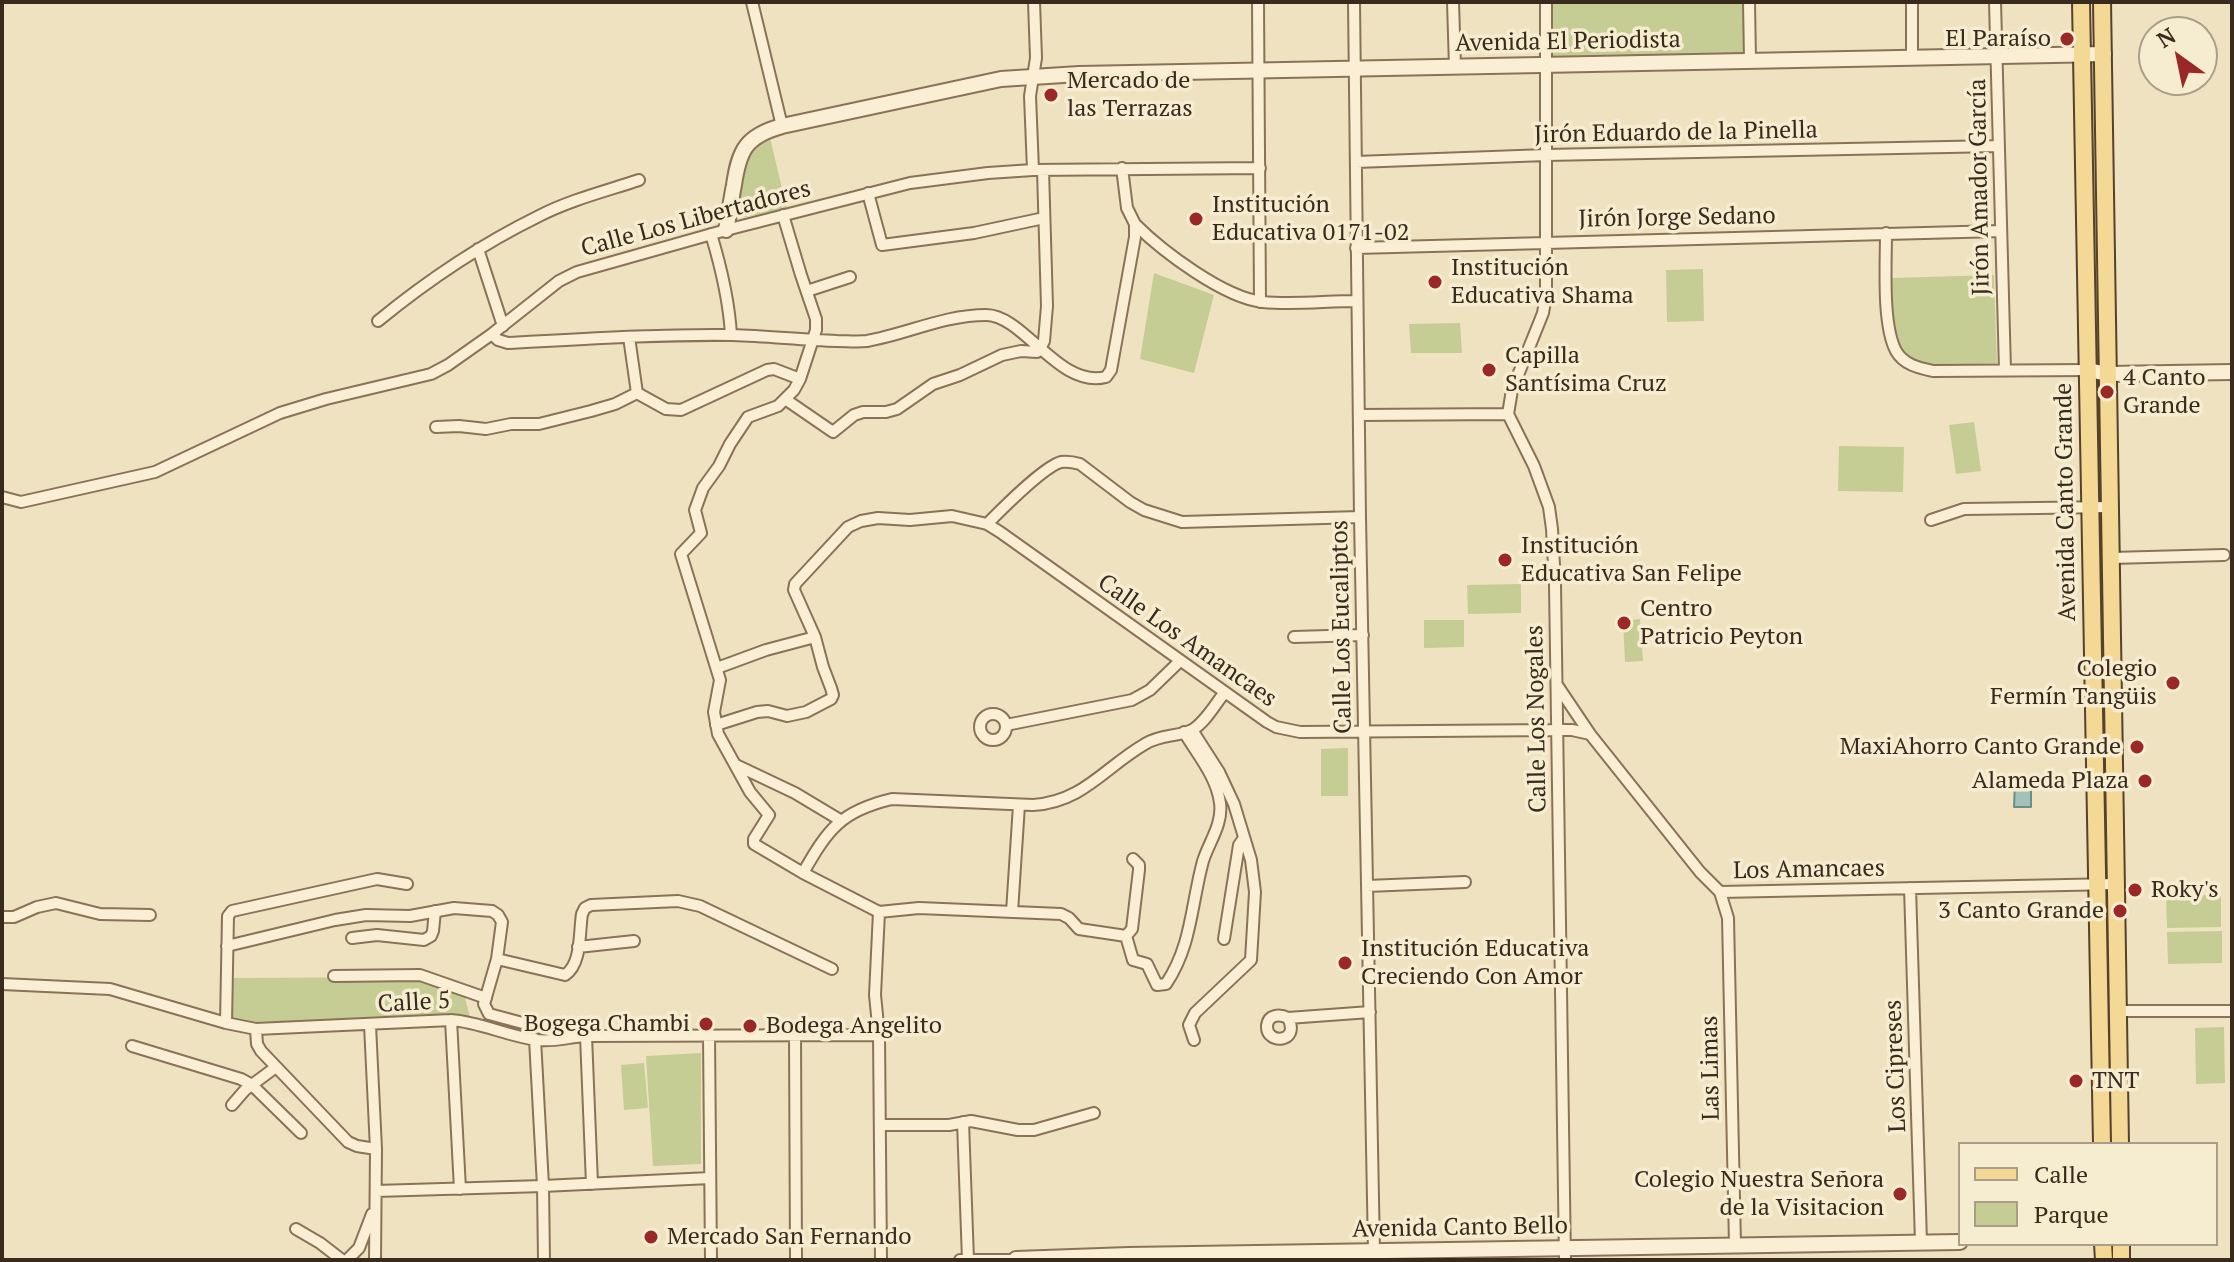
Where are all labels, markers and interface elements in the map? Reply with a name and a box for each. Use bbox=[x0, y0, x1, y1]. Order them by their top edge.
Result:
north arrow bbox=[2138, 16, 2218, 96]
text: N bbox=[2151, 20, 2181, 54]
place label: El Paraíso bbox=[1945, 25, 2051, 53]
street label: Avenida El Periodista bbox=[1455, 26, 1681, 58]
marker: El Paraíso bbox=[2058, 30, 2076, 48]
place label: Mercado de las Terrazas bbox=[1067, 67, 1193, 123]
street label: Jirón Amador García bbox=[1964, 78, 1996, 296]
marker: Mercado de las Terrazas bbox=[1042, 86, 1060, 104]
street label: Jirón Eduardo de la Pinella bbox=[1534, 116, 1818, 150]
street label: Calle Los Libertadores bbox=[578, 174, 814, 264]
place label: Institución Educativa 0171-02 bbox=[1212, 191, 1410, 247]
street label: Jirón Jorge Sedano bbox=[1578, 202, 1776, 234]
marker: Institución Educativa 0171-02 bbox=[1187, 210, 1205, 228]
place label: Institución Educativa Shama bbox=[1451, 254, 1634, 310]
marker: Institución Educativa Shama bbox=[1426, 273, 1444, 291]
place label: Capilla Santísima Cruz bbox=[1505, 342, 1667, 398]
marker: Capilla Santísima Cruz bbox=[1480, 361, 1498, 379]
place label: 4 Canto Grande bbox=[2123, 364, 2206, 420]
street label: Avenida Canto Grande bbox=[2050, 382, 2082, 622]
marker: 4 Canto Grande bbox=[2098, 383, 2116, 401]
street label: Calle Los Eucaliptos bbox=[1326, 520, 1358, 734]
place label: Institución Educativa San Felipe bbox=[1521, 532, 1742, 588]
marker: Institución Educativa San Felipe bbox=[1496, 551, 1514, 569]
street label: Calle Los Amancaes bbox=[1092, 568, 1282, 714]
place label: Centro Patricio Peyton bbox=[1640, 595, 1803, 651]
marker: Centro Patricio Peyton bbox=[1615, 614, 1633, 632]
street label: Calle Los Nogales bbox=[1521, 625, 1553, 813]
place label: Colegio Fermín Tangüis bbox=[1990, 655, 2157, 711]
marker: Colegio Fermín Tangüis bbox=[2164, 674, 2182, 692]
place label: MaxiAhorro Canto Grande bbox=[1840, 733, 2121, 761]
marker: MaxiAhorro Canto Grande bbox=[2128, 738, 2146, 756]
place label: Alameda Plaza bbox=[1972, 767, 2129, 795]
marker: Alameda Plaza bbox=[2136, 772, 2154, 790]
street label: Los Amancaes bbox=[1733, 854, 1885, 886]
place label: Roky's bbox=[2151, 876, 2219, 904]
marker: Roky's bbox=[2126, 881, 2144, 899]
place label: 3 Canto Grande bbox=[1938, 897, 2104, 925]
marker: 3 Canto Grande bbox=[2111, 902, 2129, 920]
place label: Institución Educativa Creciendo Con Amor bbox=[1361, 935, 1589, 991]
marker: Institución Educativa Creciendo Con Amor bbox=[1336, 954, 1354, 972]
street label: Calle 5 bbox=[377, 987, 451, 1019]
street label: Los Cipreses bbox=[1879, 999, 1913, 1133]
place label: Bogega Chambi bbox=[524, 1010, 690, 1038]
place label: Bodega Angelito bbox=[766, 1012, 942, 1040]
marker: Bogega Chambi bbox=[697, 1015, 715, 1033]
street label: Las Limas bbox=[1696, 1015, 1726, 1121]
marker: Bodega Angelito bbox=[741, 1017, 759, 1035]
place label: TNT bbox=[2092, 1067, 2139, 1095]
marker: TNT bbox=[2067, 1072, 2085, 1090]
legend bbox=[1958, 1142, 2218, 1246]
text: Calle bbox=[2034, 1158, 2088, 1190]
place label: Colegio Nuestra Señora de la Visitacion bbox=[1634, 1166, 1884, 1222]
marker: Colegio Nuestra Señora de la Visitacion bbox=[1891, 1185, 1909, 1203]
text: Parque bbox=[2034, 1198, 2109, 1230]
street label: Avenida Canto Bello bbox=[1352, 1212, 1568, 1244]
place label: Mercado San Fernando bbox=[667, 1223, 911, 1251]
marker: Mercado San Fernando bbox=[642, 1228, 660, 1246]

